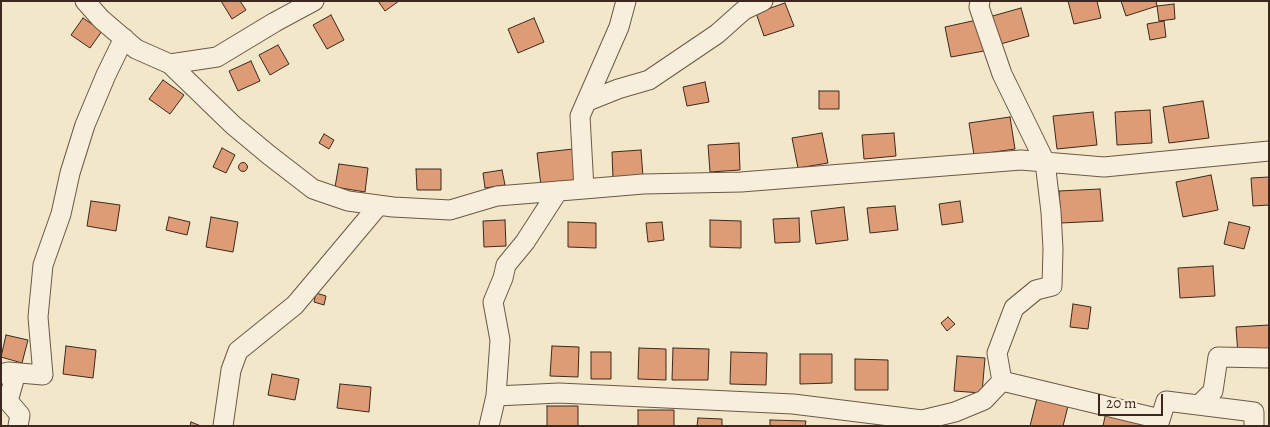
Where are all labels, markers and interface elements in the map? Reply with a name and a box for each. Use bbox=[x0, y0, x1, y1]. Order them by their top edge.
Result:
scale bar bbox=[1100, 384, 1165, 416]
text: 20 m bbox=[1106, 393, 1137, 413]

